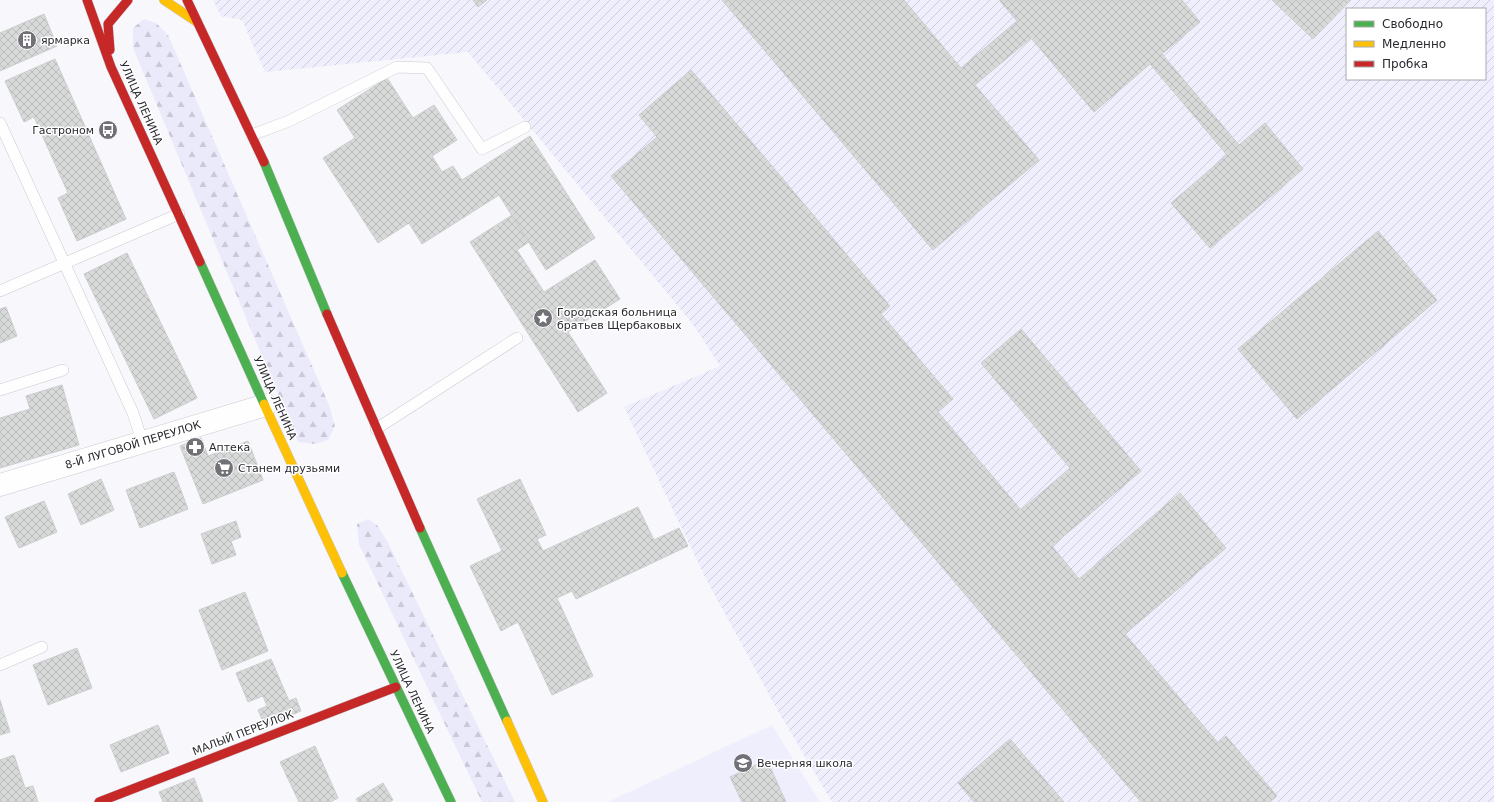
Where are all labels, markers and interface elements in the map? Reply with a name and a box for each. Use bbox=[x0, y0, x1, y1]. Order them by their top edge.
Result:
legend bbox=[1346, 8, 1486, 80]
text: Свободно bbox=[1382, 17, 1443, 31]
building icon: ярмарка bbox=[16, 29, 38, 51]
place label: ярмарка bbox=[41, 34, 90, 47]
text: Медленно bbox=[1382, 37, 1446, 51]
text: Пробка bbox=[1382, 57, 1428, 71]
street label: УЛИЦА ЛЕНИНА bbox=[117, 59, 165, 147]
bus stop icon: Гастроном bbox=[97, 119, 119, 141]
place label: Гастроном bbox=[32, 124, 94, 137]
place label: Городская больница братьев Щербаковых bbox=[557, 306, 682, 332]
place icon: Городская больница братьев Щербаковых bbox=[532, 307, 554, 329]
street label: УЛИЦА ЛЕНИНА bbox=[251, 354, 299, 442]
street label: 8-Й ЛУГОВОЙ ПЕРЕУЛОК bbox=[64, 418, 203, 472]
pharmacy icon: Аптека bbox=[184, 436, 206, 458]
place label: Аптека bbox=[209, 441, 250, 454]
supermarket icon: Станем друзьями bbox=[213, 457, 235, 479]
place label: Станем друзьями bbox=[238, 462, 340, 475]
street label: УЛИЦА ЛЕНИНА bbox=[387, 648, 437, 736]
street label: МАЛЫЙ ПЕРЕУЛОК bbox=[191, 708, 295, 758]
school or university icon: Вечерняя школа bbox=[732, 752, 754, 774]
place label: Вечерняя школа bbox=[757, 757, 853, 770]

